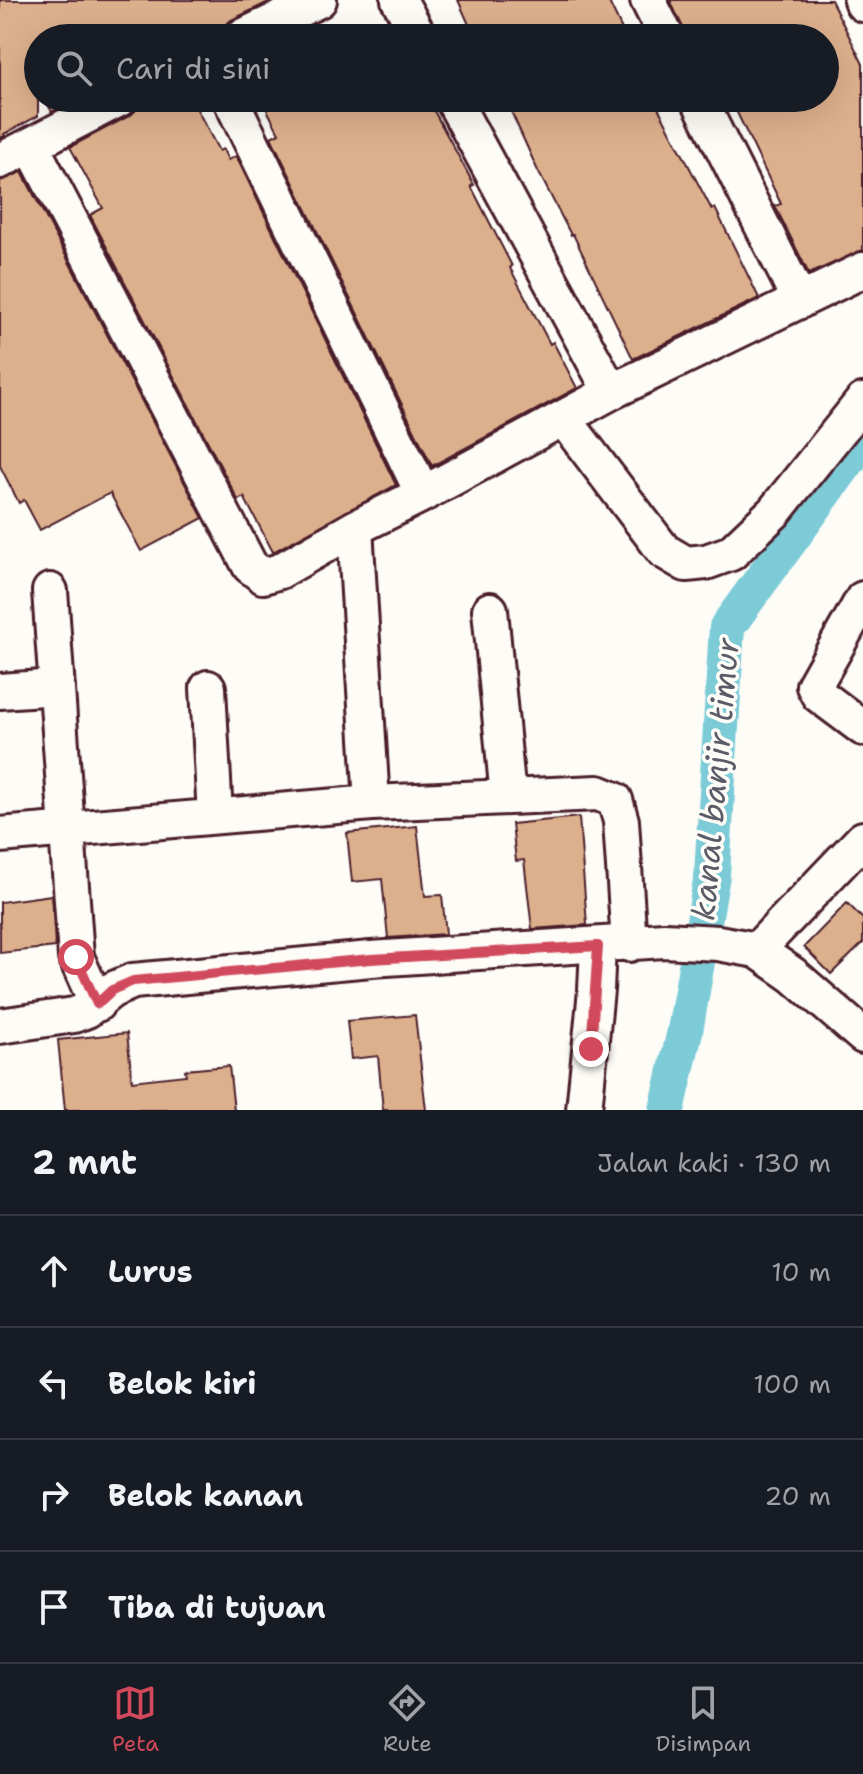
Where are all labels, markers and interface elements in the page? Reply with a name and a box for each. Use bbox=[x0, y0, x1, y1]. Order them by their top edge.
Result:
search box bbox=[24, 24, 839, 112]
icon: search bbox=[52, 46, 96, 90]
text: Cari di sini bbox=[116, 48, 271, 89]
water label: kanal banjir timur bbox=[681, 635, 749, 922]
route start bbox=[58, 939, 94, 975]
route end bbox=[573, 1031, 609, 1067]
text: 2 mnt bbox=[32, 1139, 137, 1185]
text: Jalan kaki · 130 m bbox=[597, 1145, 831, 1180]
icon: ahead bbox=[32, 1249, 76, 1293]
text: Lurus bbox=[108, 1251, 193, 1292]
text: 10 m bbox=[771, 1254, 831, 1289]
icon: left bbox=[32, 1361, 76, 1405]
text: Belok kiri bbox=[108, 1363, 256, 1404]
text: 100 m bbox=[753, 1366, 831, 1401]
icon: right bbox=[32, 1473, 76, 1517]
text: Belok kanan bbox=[108, 1475, 303, 1516]
text: 20 m bbox=[764, 1478, 831, 1513]
icon: arrive bbox=[32, 1585, 76, 1629]
text: Tiba di tujuan bbox=[108, 1587, 326, 1628]
tab: Peta bbox=[112, 1681, 159, 1758]
tab: Rute bbox=[383, 1681, 432, 1758]
tab: Disimpan bbox=[656, 1681, 751, 1758]

